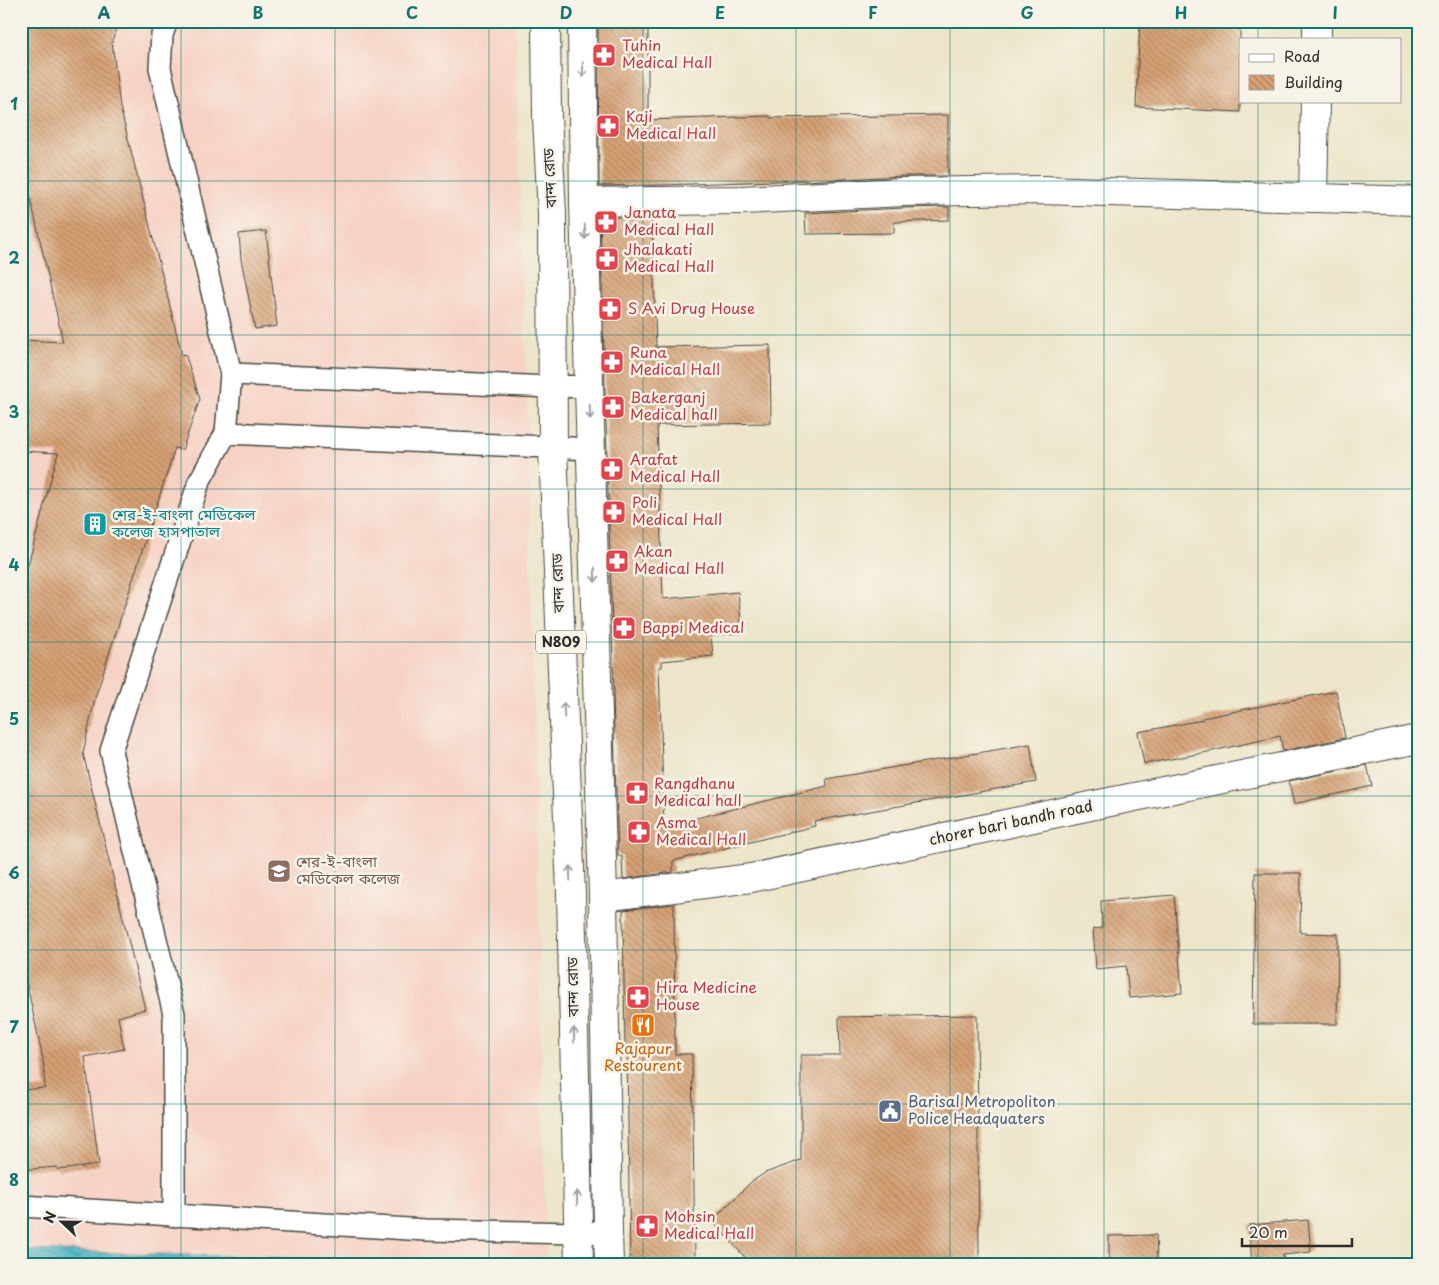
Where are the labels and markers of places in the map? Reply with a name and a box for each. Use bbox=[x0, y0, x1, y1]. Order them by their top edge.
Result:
place label: Tuhin Medical Hall bbox=[622, 33, 712, 73]
pharmacy icon: Tuhin Medical Hall bbox=[591, 42, 617, 68]
place label: Kaji Medical Hall bbox=[626, 104, 716, 144]
pharmacy icon: Kaji Medical Hall bbox=[595, 113, 621, 139]
place label: Janata Medical Hall bbox=[624, 200, 714, 240]
pharmacy icon: Janata Medical Hall bbox=[593, 209, 619, 235]
place label: Jhalakati Medical Hall bbox=[624, 237, 714, 277]
pharmacy icon: Jhalakati Medical Hall bbox=[594, 246, 620, 272]
pharmacy icon: S Avi Drug House bbox=[597, 296, 623, 322]
place label: S Avi Drug House bbox=[628, 296, 755, 319]
place label: Runa Medical Hall bbox=[630, 340, 720, 380]
pharmacy icon: Runa Medical Hall bbox=[599, 349, 625, 375]
place label: Bakerganj Medical hall bbox=[630, 385, 718, 425]
pharmacy icon: Bakerganj Medical hall bbox=[600, 394, 626, 420]
place label: Arafat Medical Hall bbox=[630, 447, 720, 487]
pharmacy icon: Arafat Medical Hall bbox=[599, 456, 625, 482]
place label: Poli Medical Hall bbox=[632, 490, 722, 530]
pharmacy icon: Poli Medical Hall bbox=[601, 499, 627, 525]
place label: শের-ই-বাংলা মেডিকেল কলেজ হাসপাতাল bbox=[111, 502, 257, 542]
building icon: শের-ই-বাংলা মেডিকেল কলেজ হাসপাতাল bbox=[82, 511, 108, 537]
place label: Akan Medical Hall bbox=[634, 539, 724, 579]
pharmacy icon: Akan Medical Hall bbox=[604, 548, 630, 574]
pharmacy icon: Bappi Medical bbox=[611, 615, 637, 641]
place label: Bappi Medical bbox=[642, 615, 744, 638]
place label: Rangdhanu Medical hall bbox=[654, 771, 742, 811]
pharmacy icon: Rangdhanu Medical hall bbox=[624, 780, 650, 806]
place label: Asma Medical Hall bbox=[656, 810, 746, 850]
pharmacy icon: Asma Medical Hall bbox=[626, 819, 652, 845]
place label: শের-ই-বাংলা মেডিকেল কলেজ bbox=[296, 849, 401, 889]
school or university icon: শের-ই-বাংলা মেডিকেল কলেজ bbox=[266, 858, 292, 884]
place label: Hira Medicine House bbox=[656, 975, 757, 1015]
pharmacy icon: Hira Medicine House bbox=[625, 984, 651, 1010]
restaurant icon: Rajapur Restourent bbox=[630, 1012, 656, 1038]
place label: Rajapur Restourent bbox=[604, 1036, 682, 1076]
place label: Barisal Metropoliton Police Headquaters bbox=[908, 1089, 1056, 1129]
public building icon: Barisal Metropoliton Police Headquaters bbox=[877, 1098, 903, 1124]
place label: Mohsin Medical Hall bbox=[664, 1204, 754, 1244]
pharmacy icon: Mohsin Medical Hall bbox=[634, 1213, 660, 1239]

